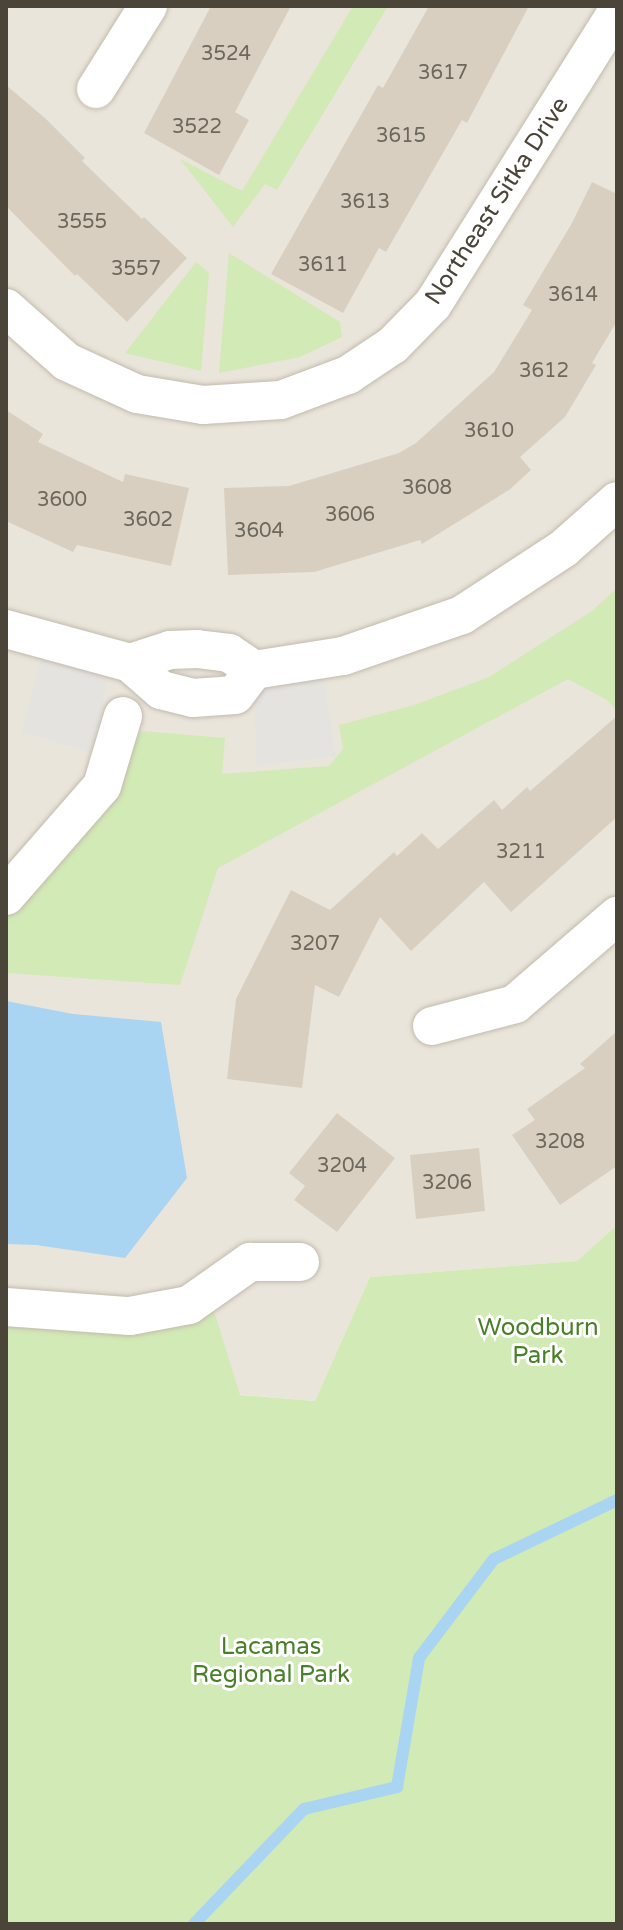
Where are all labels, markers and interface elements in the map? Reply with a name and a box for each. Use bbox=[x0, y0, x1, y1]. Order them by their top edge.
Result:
house number: 3524 bbox=[201, 42, 251, 66]
house number: 3617 bbox=[418, 61, 468, 85]
street label: Northeast Sitka Drive bbox=[419, 92, 575, 310]
house number: 3522 bbox=[172, 115, 222, 139]
house number: 3615 bbox=[376, 124, 426, 148]
house number: 3613 bbox=[340, 190, 390, 214]
house number: 3555 bbox=[57, 210, 107, 234]
house number: 3611 bbox=[298, 253, 348, 277]
house number: 3557 bbox=[111, 257, 161, 281]
house number: 3614 bbox=[548, 283, 598, 307]
house number: 3612 bbox=[519, 359, 569, 383]
house number: 3610 bbox=[464, 419, 514, 443]
house number: 3608 bbox=[402, 476, 452, 500]
house number: 3600 bbox=[37, 488, 87, 512]
house number: 3606 bbox=[325, 503, 375, 527]
house number: 3602 bbox=[123, 508, 173, 532]
house number: 3604 bbox=[234, 519, 284, 543]
house number: 3211 bbox=[496, 840, 546, 864]
house number: 3207 bbox=[290, 932, 340, 956]
house number: 3208 bbox=[535, 1130, 585, 1154]
house number: 3204 bbox=[317, 1154, 367, 1178]
house number: 3206 bbox=[422, 1171, 472, 1195]
park label: Woodburn Park bbox=[477, 1314, 599, 1370]
park label: Lacamas Regional Park bbox=[192, 1633, 350, 1689]

